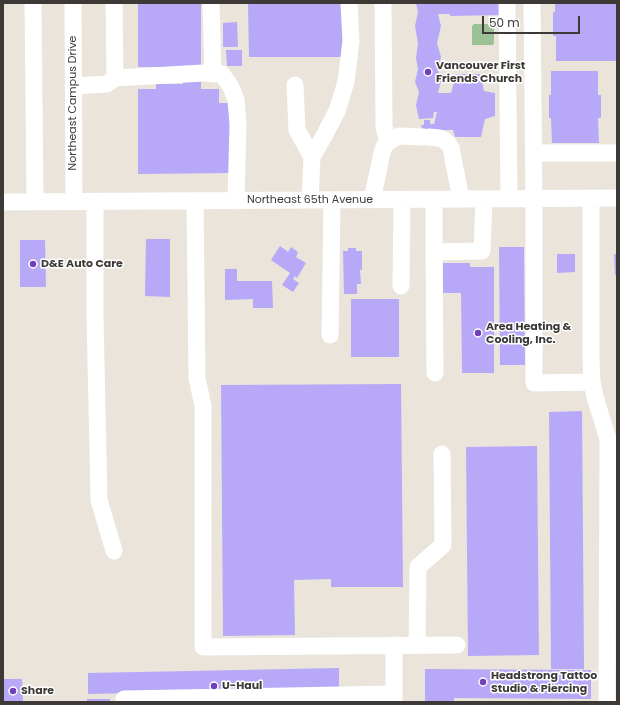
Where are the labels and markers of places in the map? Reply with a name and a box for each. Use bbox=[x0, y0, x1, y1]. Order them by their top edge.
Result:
place label: Vancouver First Friends Church bbox=[436, 59, 525, 85]
marker: Vancouver First Friends Church bbox=[423, 67, 433, 77]
place label: D&E Auto Care bbox=[41, 257, 123, 271]
marker: D&E Auto Care bbox=[28, 259, 38, 269]
place label: Area Heating & Cooling, Inc. bbox=[486, 320, 571, 346]
marker: Area Heating & Cooling, Inc. bbox=[473, 328, 483, 338]
place label: Headstrong Tattoo Studio & Piercing bbox=[491, 669, 597, 695]
marker: Headstrong Tattoo Studio & Piercing bbox=[478, 677, 488, 687]
place label: U-Haul bbox=[222, 679, 262, 693]
marker: U-Haul bbox=[209, 681, 219, 691]
place label: Share bbox=[21, 684, 54, 698]
marker: Share bbox=[8, 686, 18, 696]

